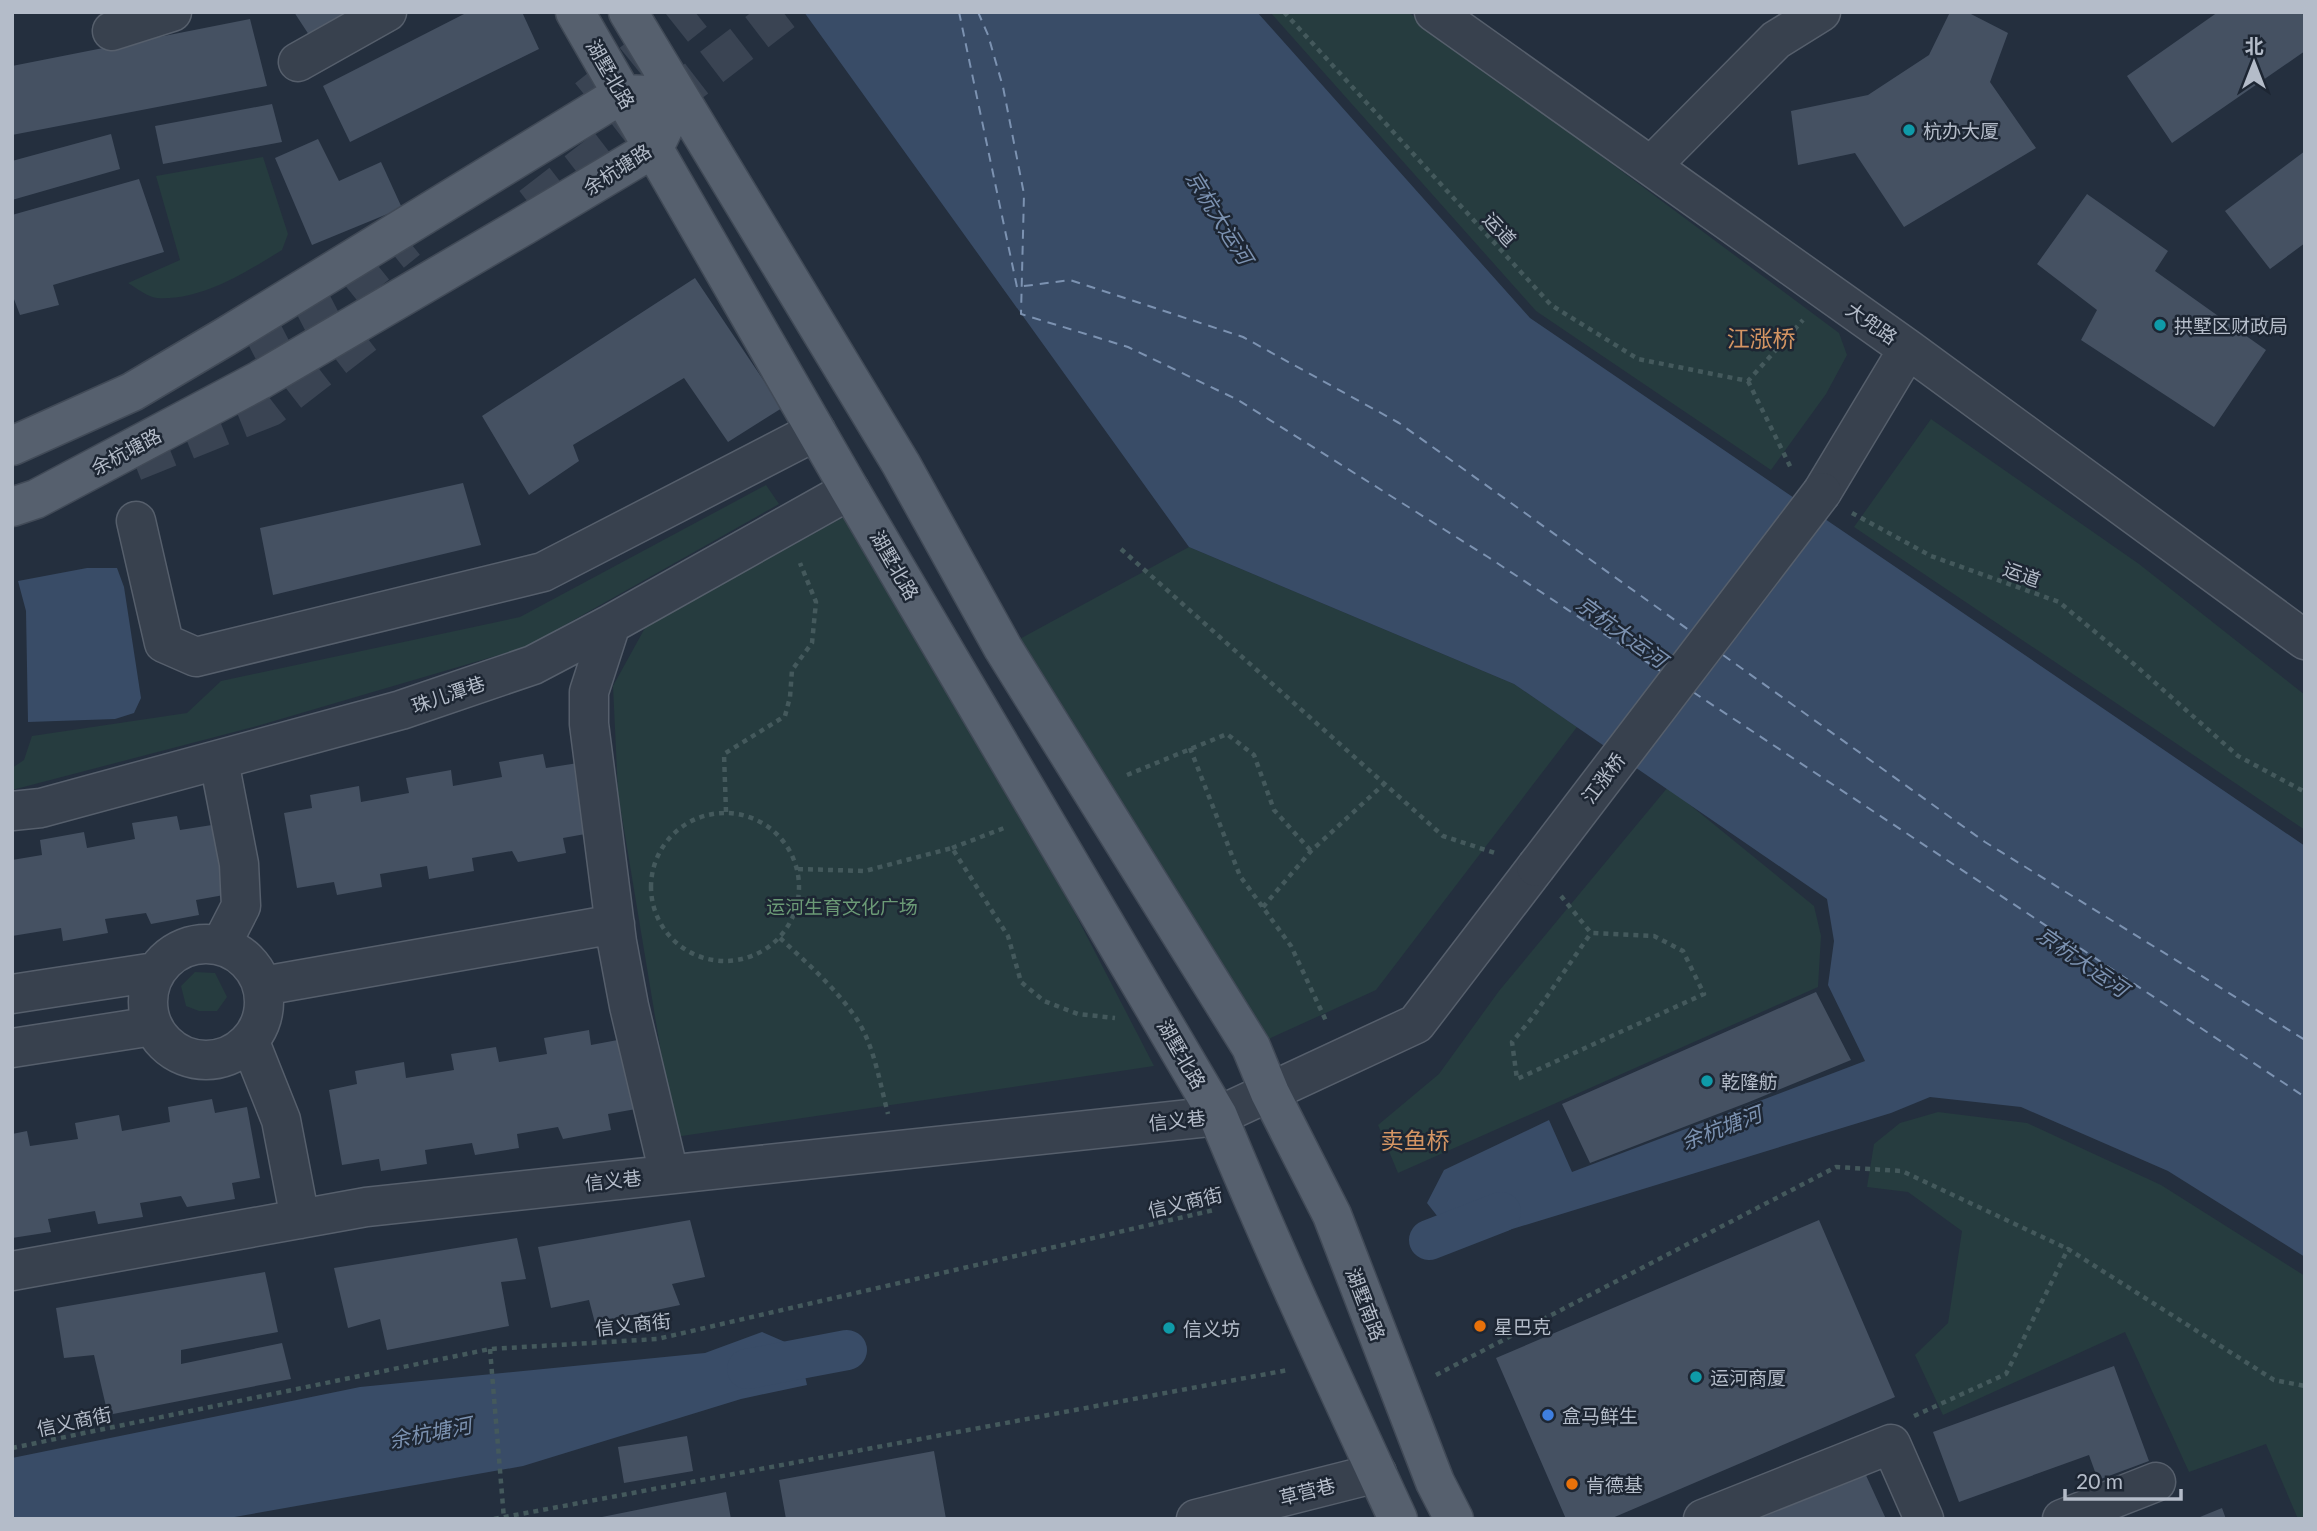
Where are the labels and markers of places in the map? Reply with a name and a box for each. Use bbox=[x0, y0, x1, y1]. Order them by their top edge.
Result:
place label: 杭办大厦 bbox=[1923, 119, 1999, 142]
marker: 杭办大厦 bbox=[1901, 122, 1917, 138]
place label: 拱墅区财政局 bbox=[2174, 314, 2288, 337]
marker: 拱墅区财政局 bbox=[2152, 317, 2168, 333]
place label: 乾隆舫 bbox=[1721, 1070, 1778, 1093]
marker: 乾隆舫 bbox=[1699, 1073, 1715, 1089]
place label: 星巴克 bbox=[1494, 1315, 1551, 1338]
place label: 信义坊 bbox=[1183, 1317, 1240, 1340]
marker: 星巴克 bbox=[1472, 1318, 1488, 1334]
marker: 信义坊 bbox=[1161, 1320, 1177, 1336]
place label: 运河商厦 bbox=[1710, 1366, 1786, 1389]
marker: 运河商厦 bbox=[1688, 1369, 1704, 1385]
place label: 盒马鲜生 bbox=[1562, 1404, 1638, 1427]
marker: 盒马鲜生 bbox=[1540, 1407, 1556, 1423]
place label: 肯德基 bbox=[1586, 1473, 1643, 1496]
marker: 肯德基 bbox=[1564, 1476, 1580, 1492]

